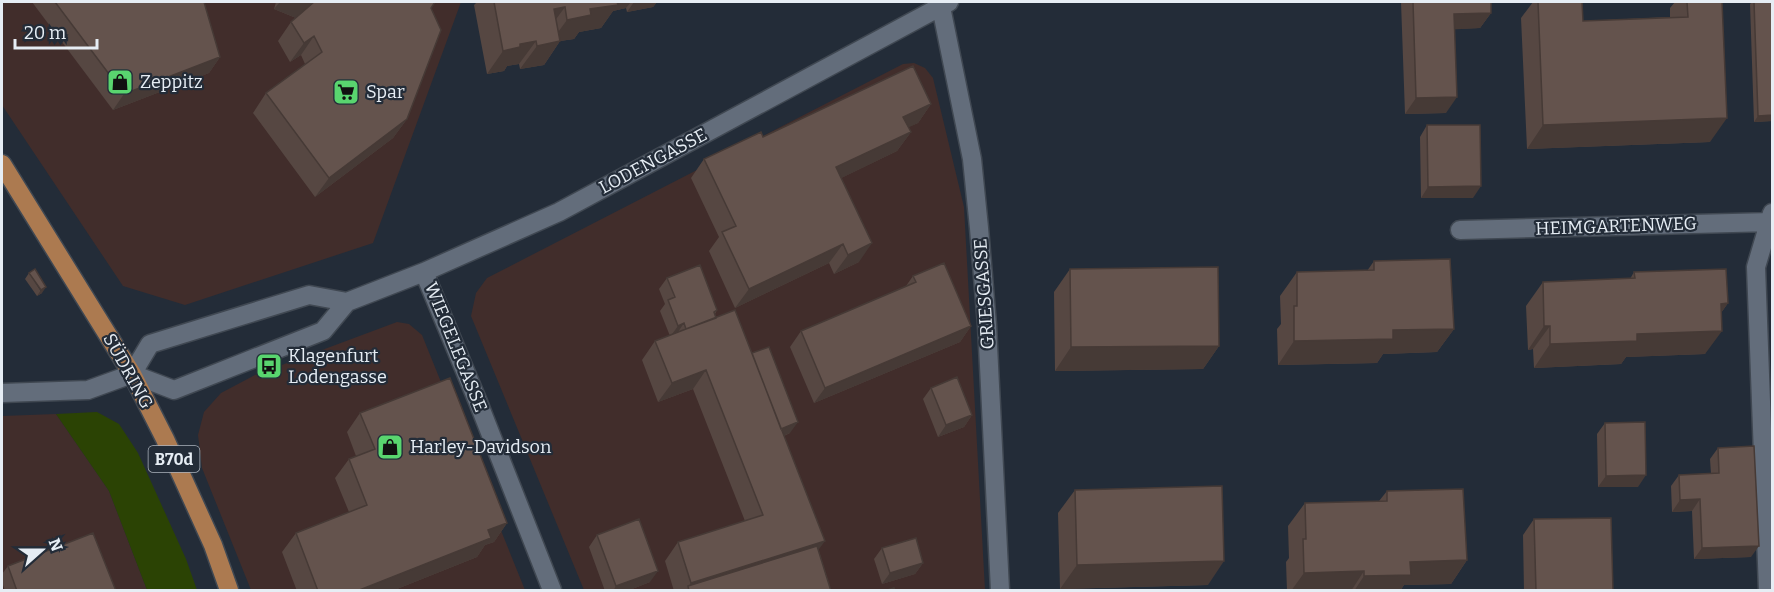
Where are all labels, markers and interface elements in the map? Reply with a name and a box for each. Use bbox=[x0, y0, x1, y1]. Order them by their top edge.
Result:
scale bar bbox=[15, 12, 98, 50]
text: 20 m bbox=[24, 22, 66, 44]
shop icon: Zeppitz bbox=[105, 67, 135, 97]
place label: Zeppitz bbox=[140, 71, 203, 93]
supermarket icon: Spar bbox=[331, 77, 361, 107]
place label: Spar bbox=[366, 81, 405, 103]
street label: LODENGASSE bbox=[595, 123, 711, 199]
street label: HEIMGARTENWEG bbox=[1535, 212, 1697, 240]
street label: GRIESGASSE bbox=[969, 238, 999, 350]
street label: WIEGELEGASSE bbox=[420, 279, 492, 415]
street label: SÜDRING bbox=[98, 329, 158, 413]
place label: Klagenfurt Lodengasse bbox=[288, 345, 387, 388]
bus stop icon: Klagenfurt Lodengasse bbox=[254, 351, 284, 381]
shop icon: Harley-Davidson bbox=[375, 432, 405, 462]
place label: Harley-Davidson bbox=[410, 436, 552, 458]
road number: B70d bbox=[148, 446, 200, 472]
north arrow bbox=[12, 520, 72, 580]
text: N bbox=[44, 536, 67, 554]

